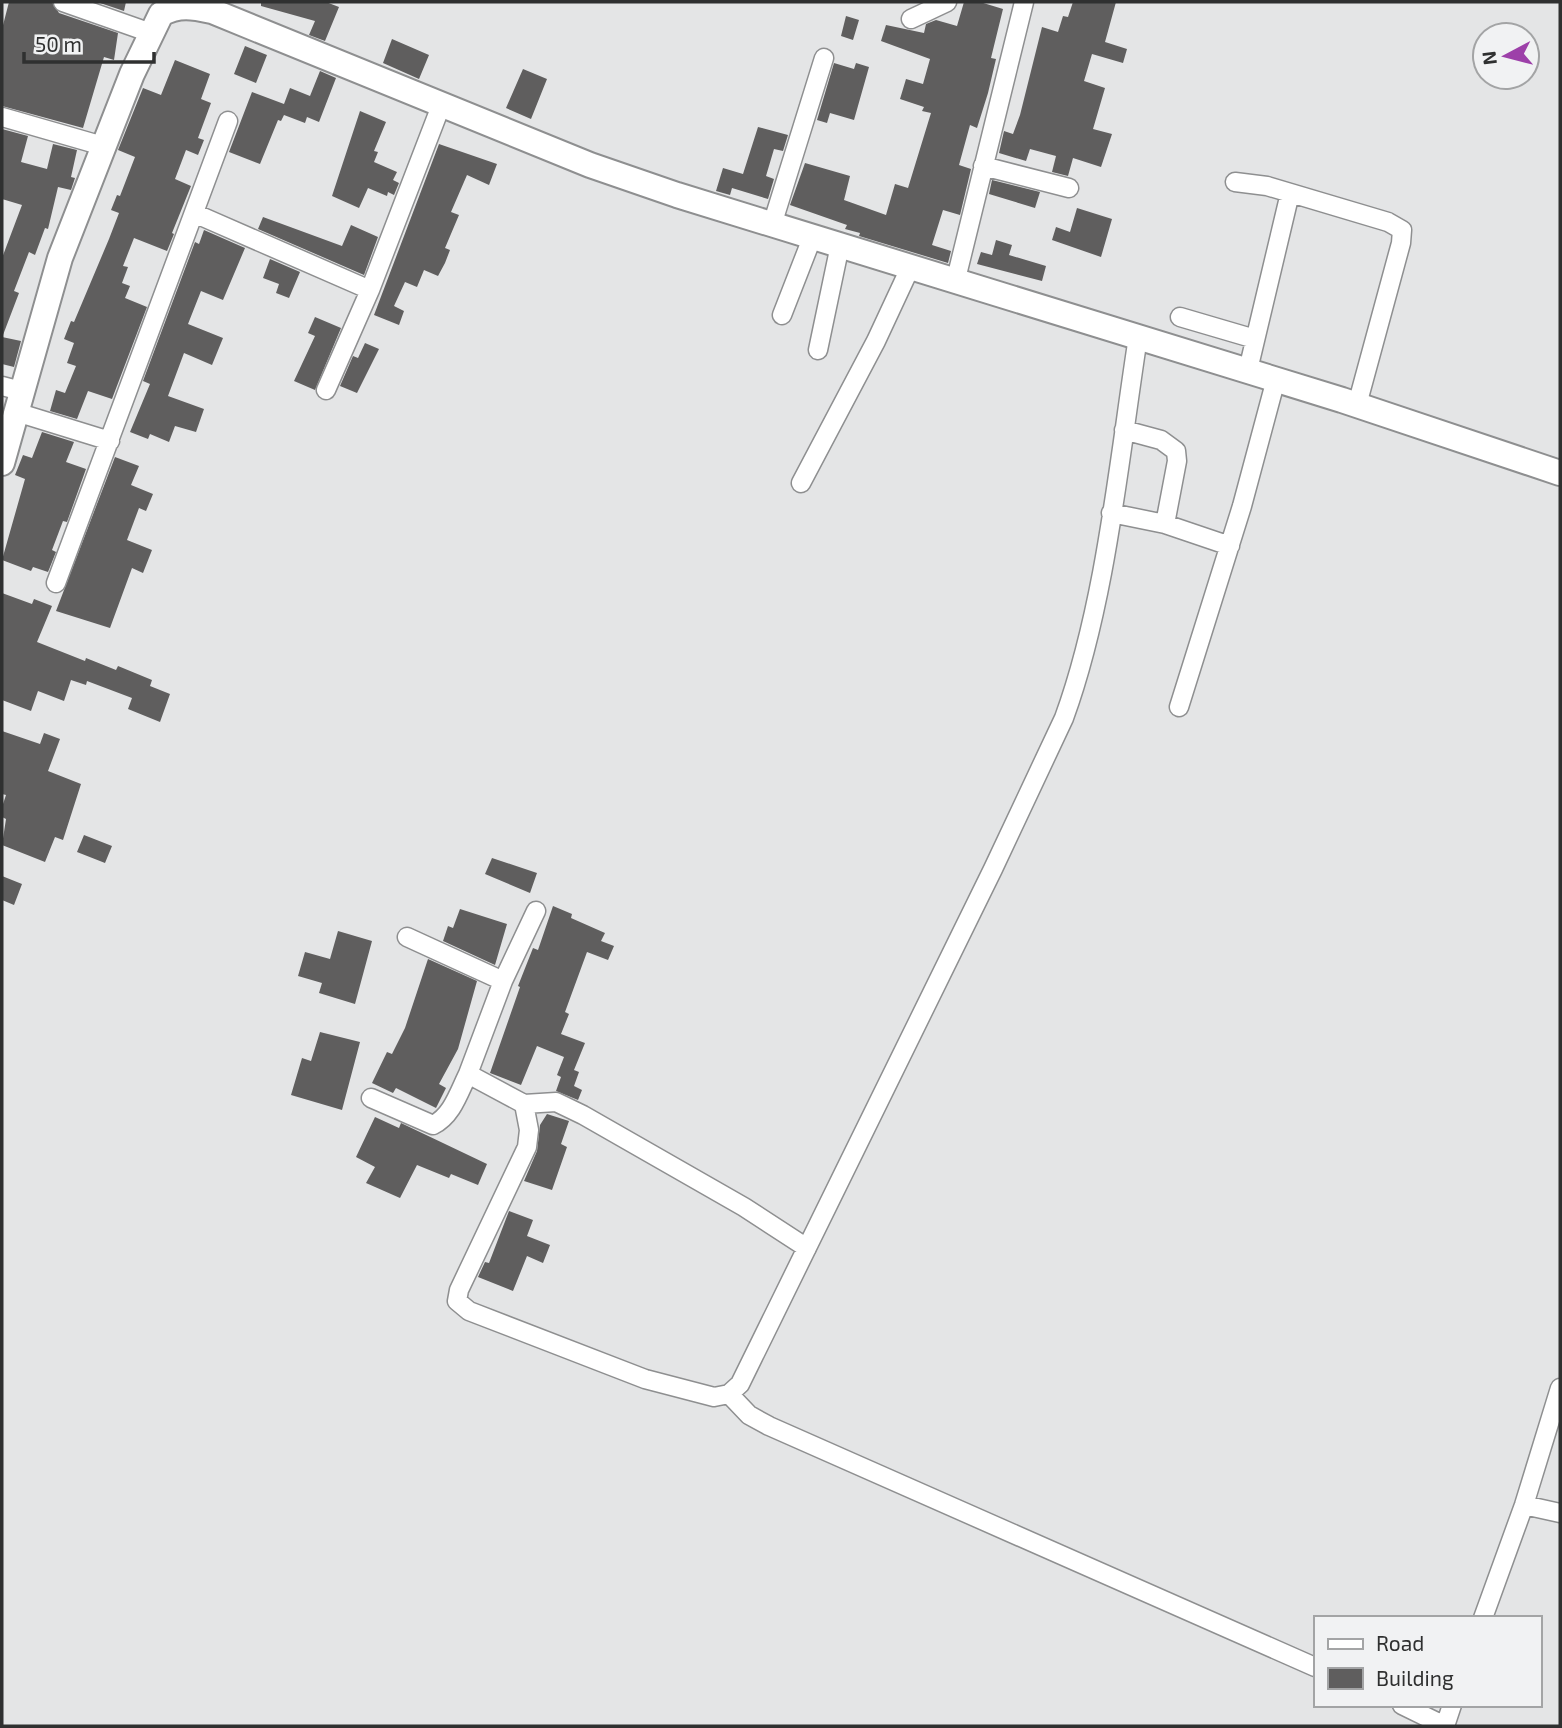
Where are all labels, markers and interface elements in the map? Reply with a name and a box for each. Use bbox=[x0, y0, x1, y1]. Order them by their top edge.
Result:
scale bar bbox=[24, 21, 154, 65]
north arrow bbox=[1471, 21, 1541, 91]
text: 50 m bbox=[35, 31, 82, 56]
text: N bbox=[1476, 50, 1501, 66]
legend bbox=[1314, 1616, 1541, 1707]
text: Road bbox=[1376, 1630, 1424, 1655]
text: Building bbox=[1376, 1665, 1454, 1690]

